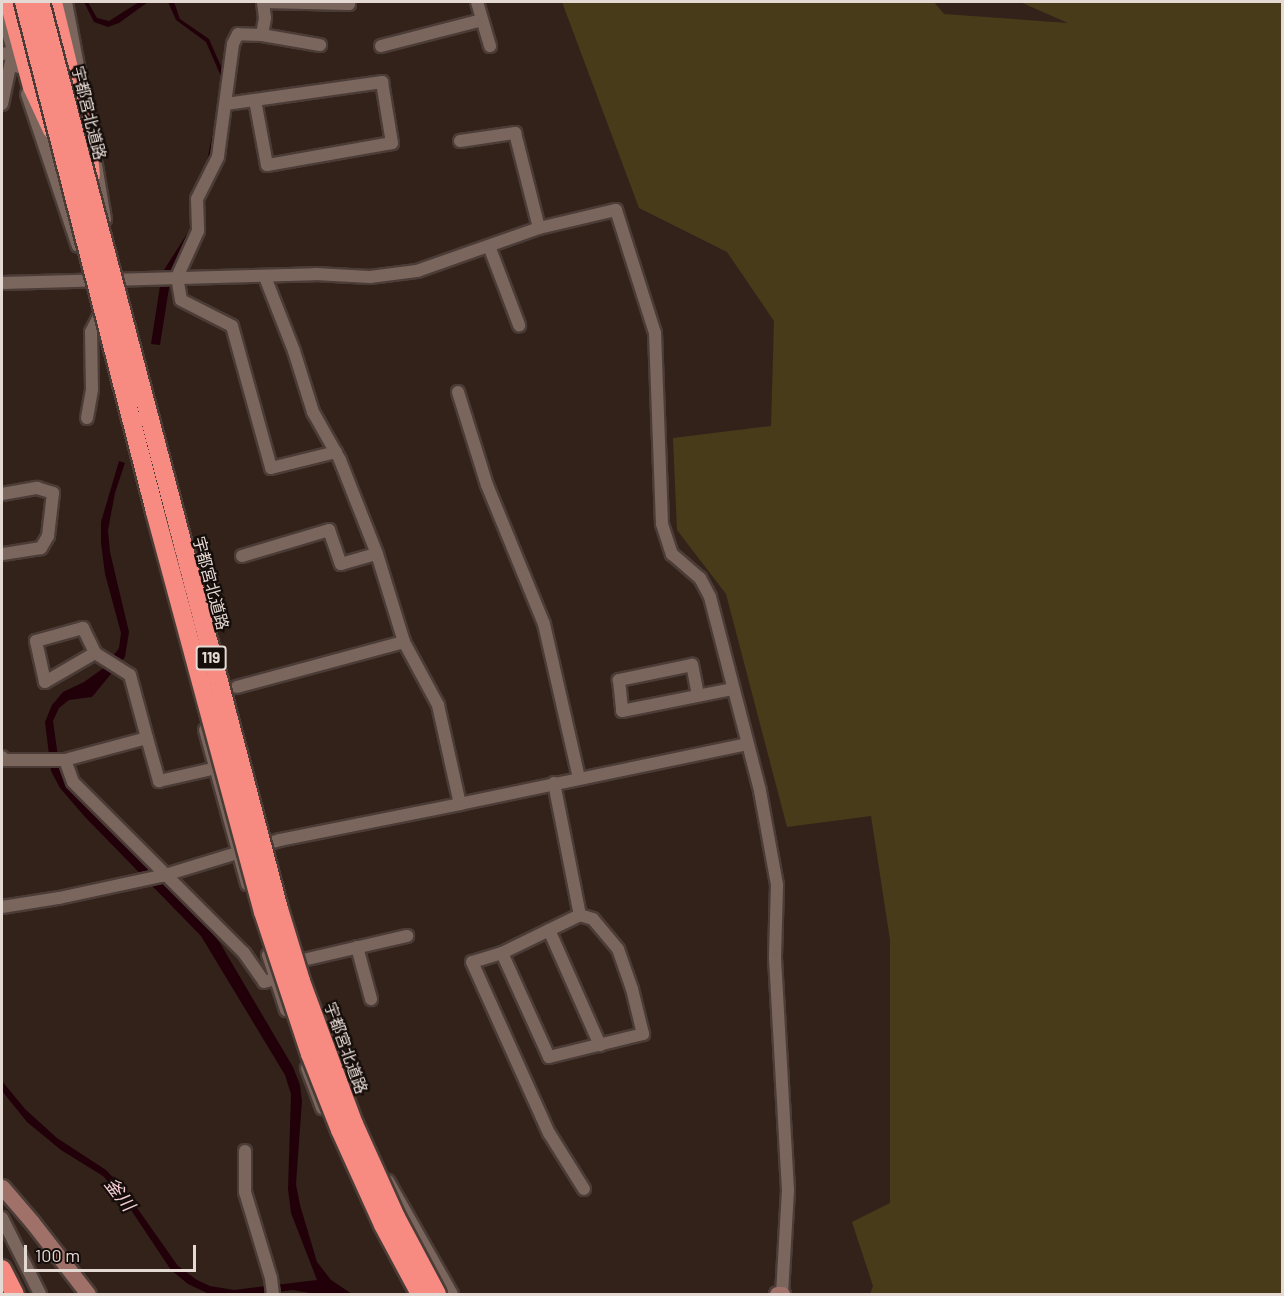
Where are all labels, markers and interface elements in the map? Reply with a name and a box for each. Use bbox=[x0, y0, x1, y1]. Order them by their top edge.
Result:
street label: 宇都宮北道路 bbox=[68, 64, 110, 162]
street label: 宇都宮北道路 bbox=[189, 534, 233, 632]
road number: 119 bbox=[194, 646, 228, 670]
street label: 宇都宮北道路 bbox=[321, 1000, 371, 1096]
water label: 釜川 bbox=[101, 1173, 139, 1215]
scale bar bbox=[27, 1233, 200, 1271]
text: 100 m bbox=[35, 1244, 80, 1266]

